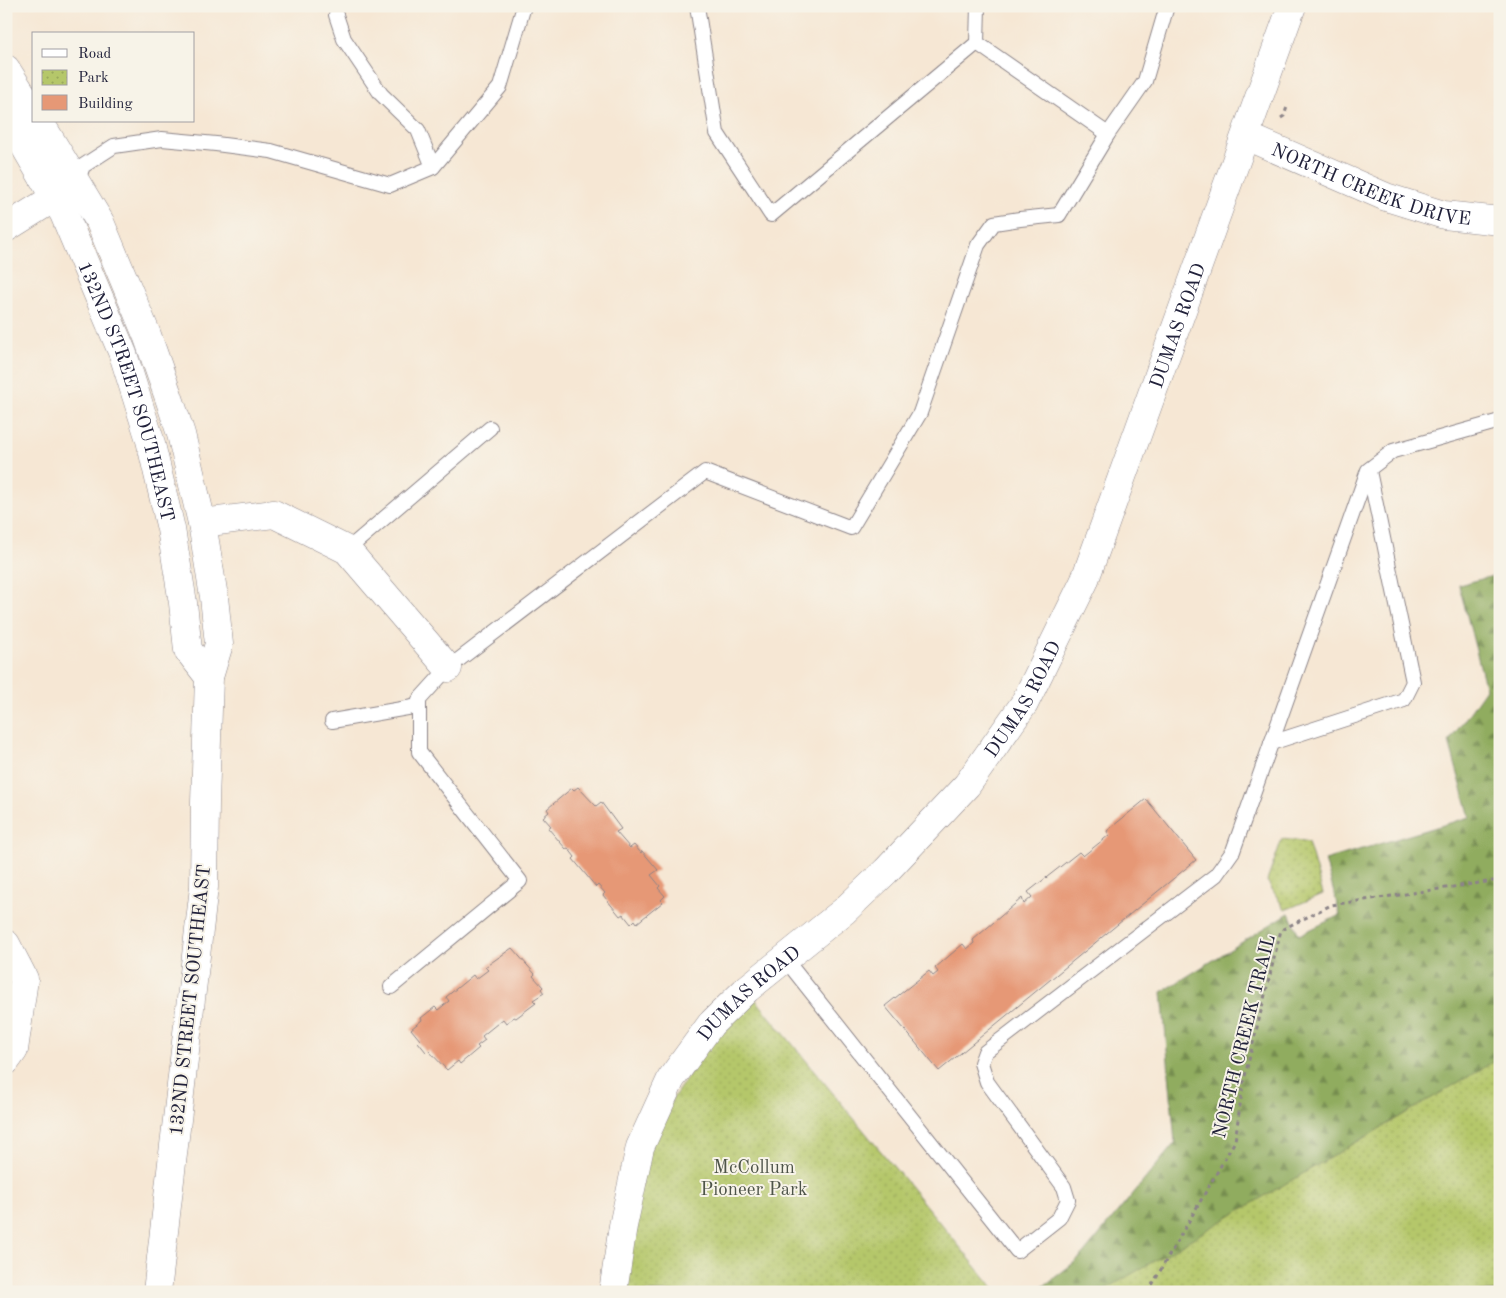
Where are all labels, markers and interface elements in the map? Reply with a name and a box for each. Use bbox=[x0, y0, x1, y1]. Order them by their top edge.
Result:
legend bbox=[32, 32, 195, 122]
text: Road bbox=[78, 47, 112, 62]
text: Park bbox=[78, 71, 109, 86]
text: Building bbox=[78, 97, 133, 112]
street label: NORTH CREEK DRIVE bbox=[1268, 141, 1472, 230]
street label: 132ND STREET SOUTHEAST bbox=[73, 259, 176, 524]
street label: DUMAS ROAD bbox=[1148, 261, 1210, 391]
street label: DUMAS ROAD bbox=[983, 638, 1065, 762]
street label: 132ND STREET SOUTHEAST bbox=[168, 864, 215, 1137]
street label: NORTH CREEK TRAIL bbox=[1211, 933, 1280, 1141]
street label: DUMAS ROAD bbox=[695, 943, 805, 1045]
park label: McCollum Pioneer Park bbox=[700, 1159, 808, 1200]

